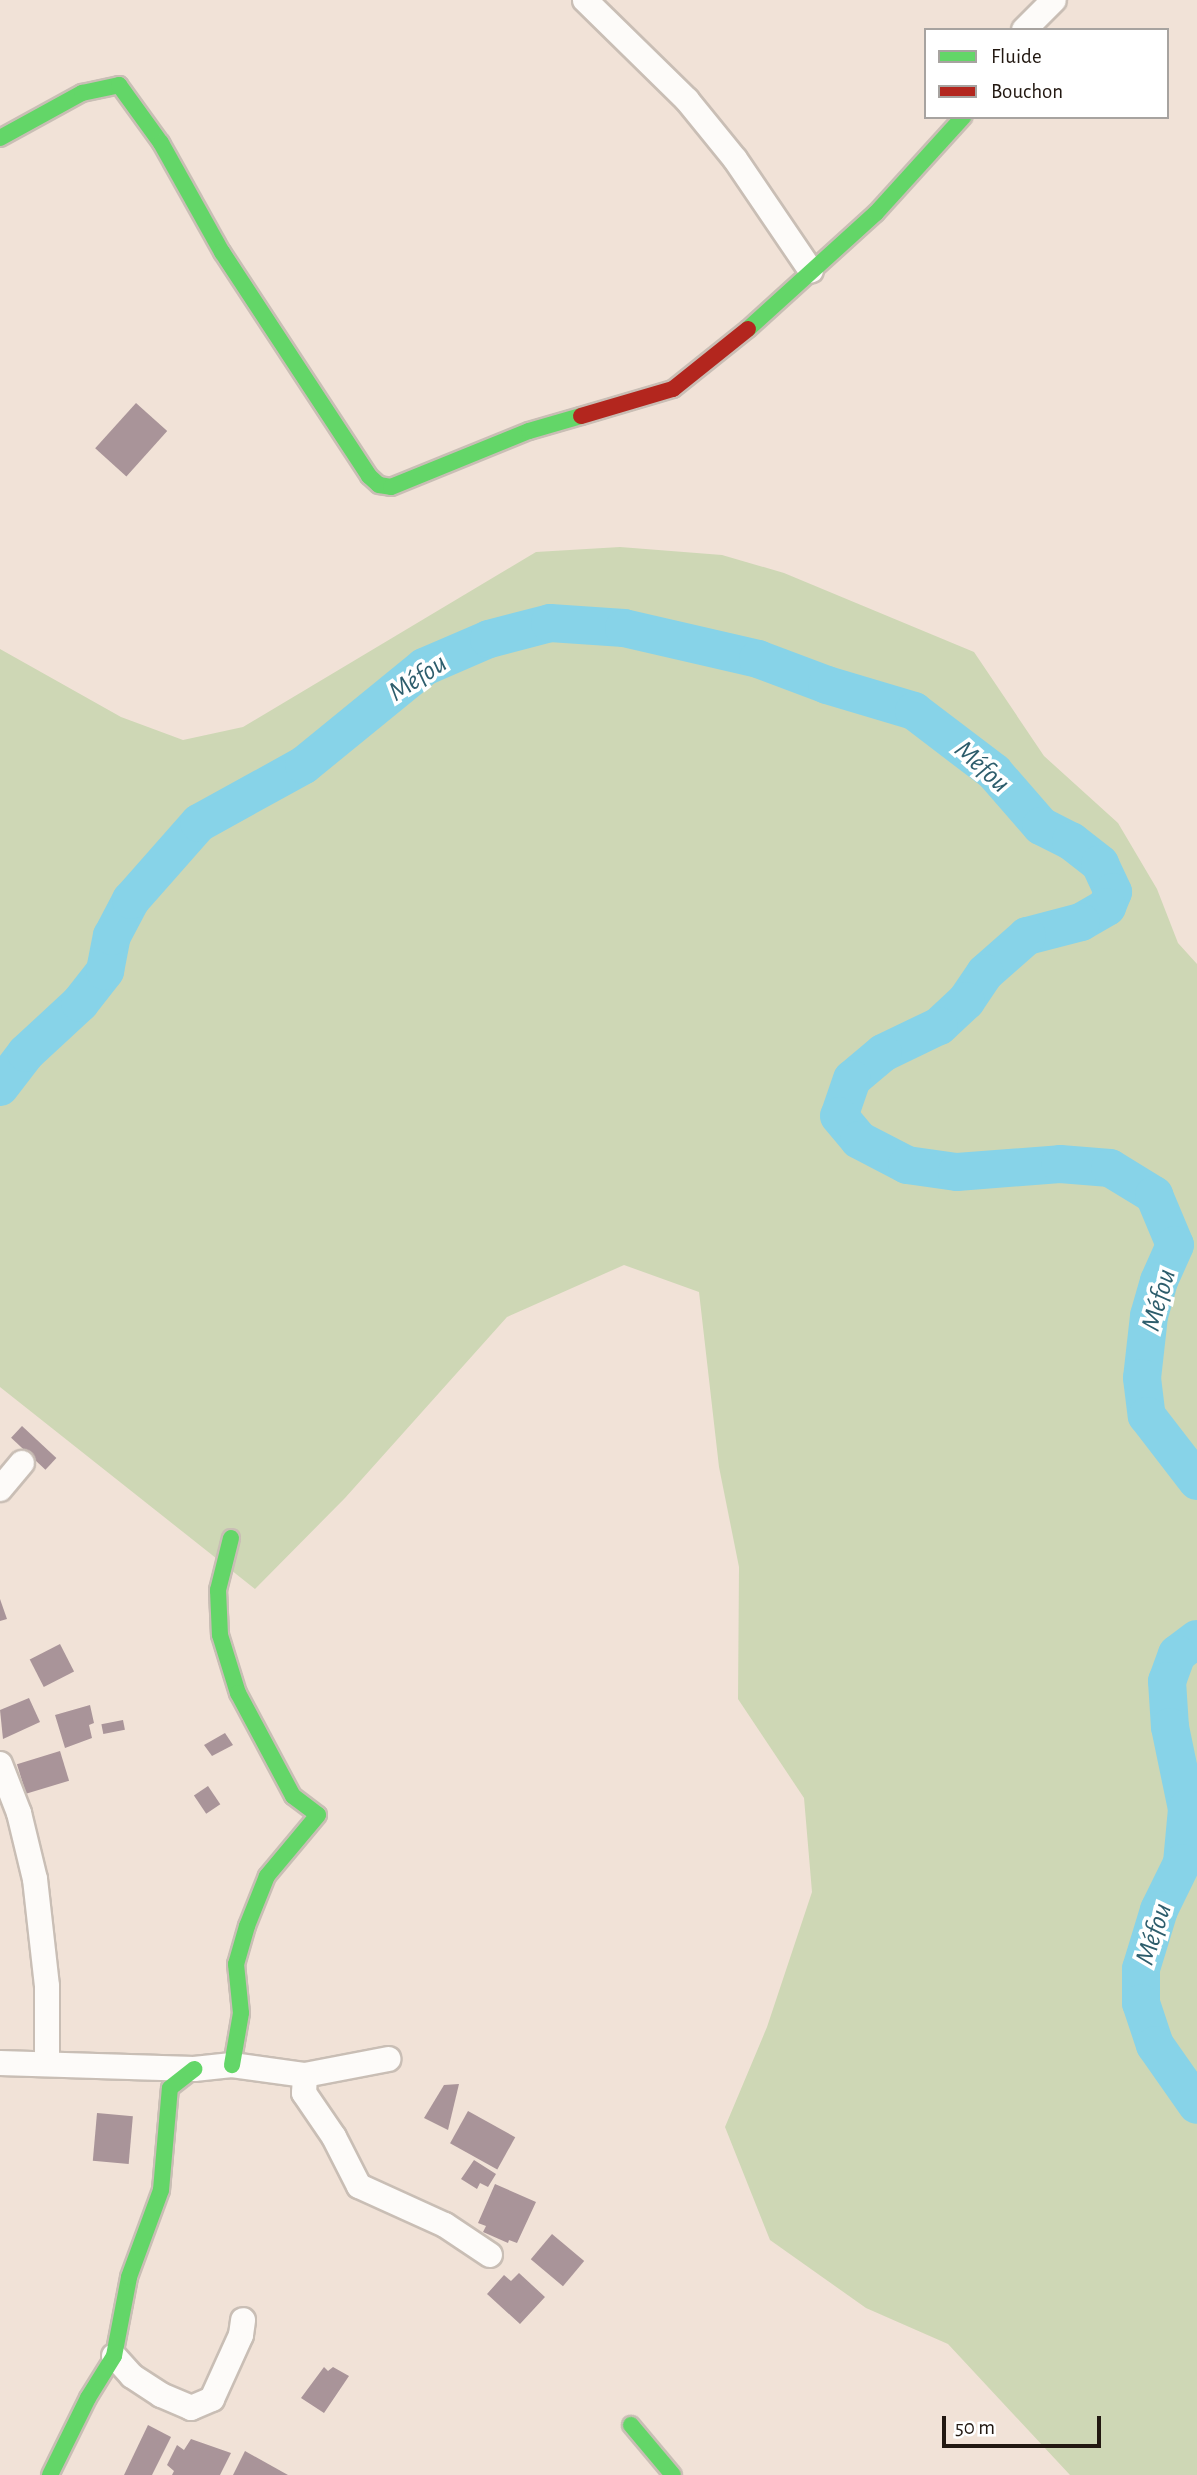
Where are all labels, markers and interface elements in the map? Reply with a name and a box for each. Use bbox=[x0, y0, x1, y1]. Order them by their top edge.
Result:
legend bbox=[924, 28, 1169, 119]
text: Fluide bbox=[991, 46, 1042, 67]
text: Bouchon bbox=[991, 81, 1063, 102]
water label: Méfou bbox=[382, 647, 454, 709]
water label: Méfou bbox=[947, 733, 1017, 801]
water label: Méfou bbox=[1134, 1265, 1184, 1335]
water label: Méfou bbox=[1128, 1899, 1180, 1969]
scale bar bbox=[945, 2402, 1104, 2446]
text: 50 m bbox=[955, 2417, 995, 2438]

